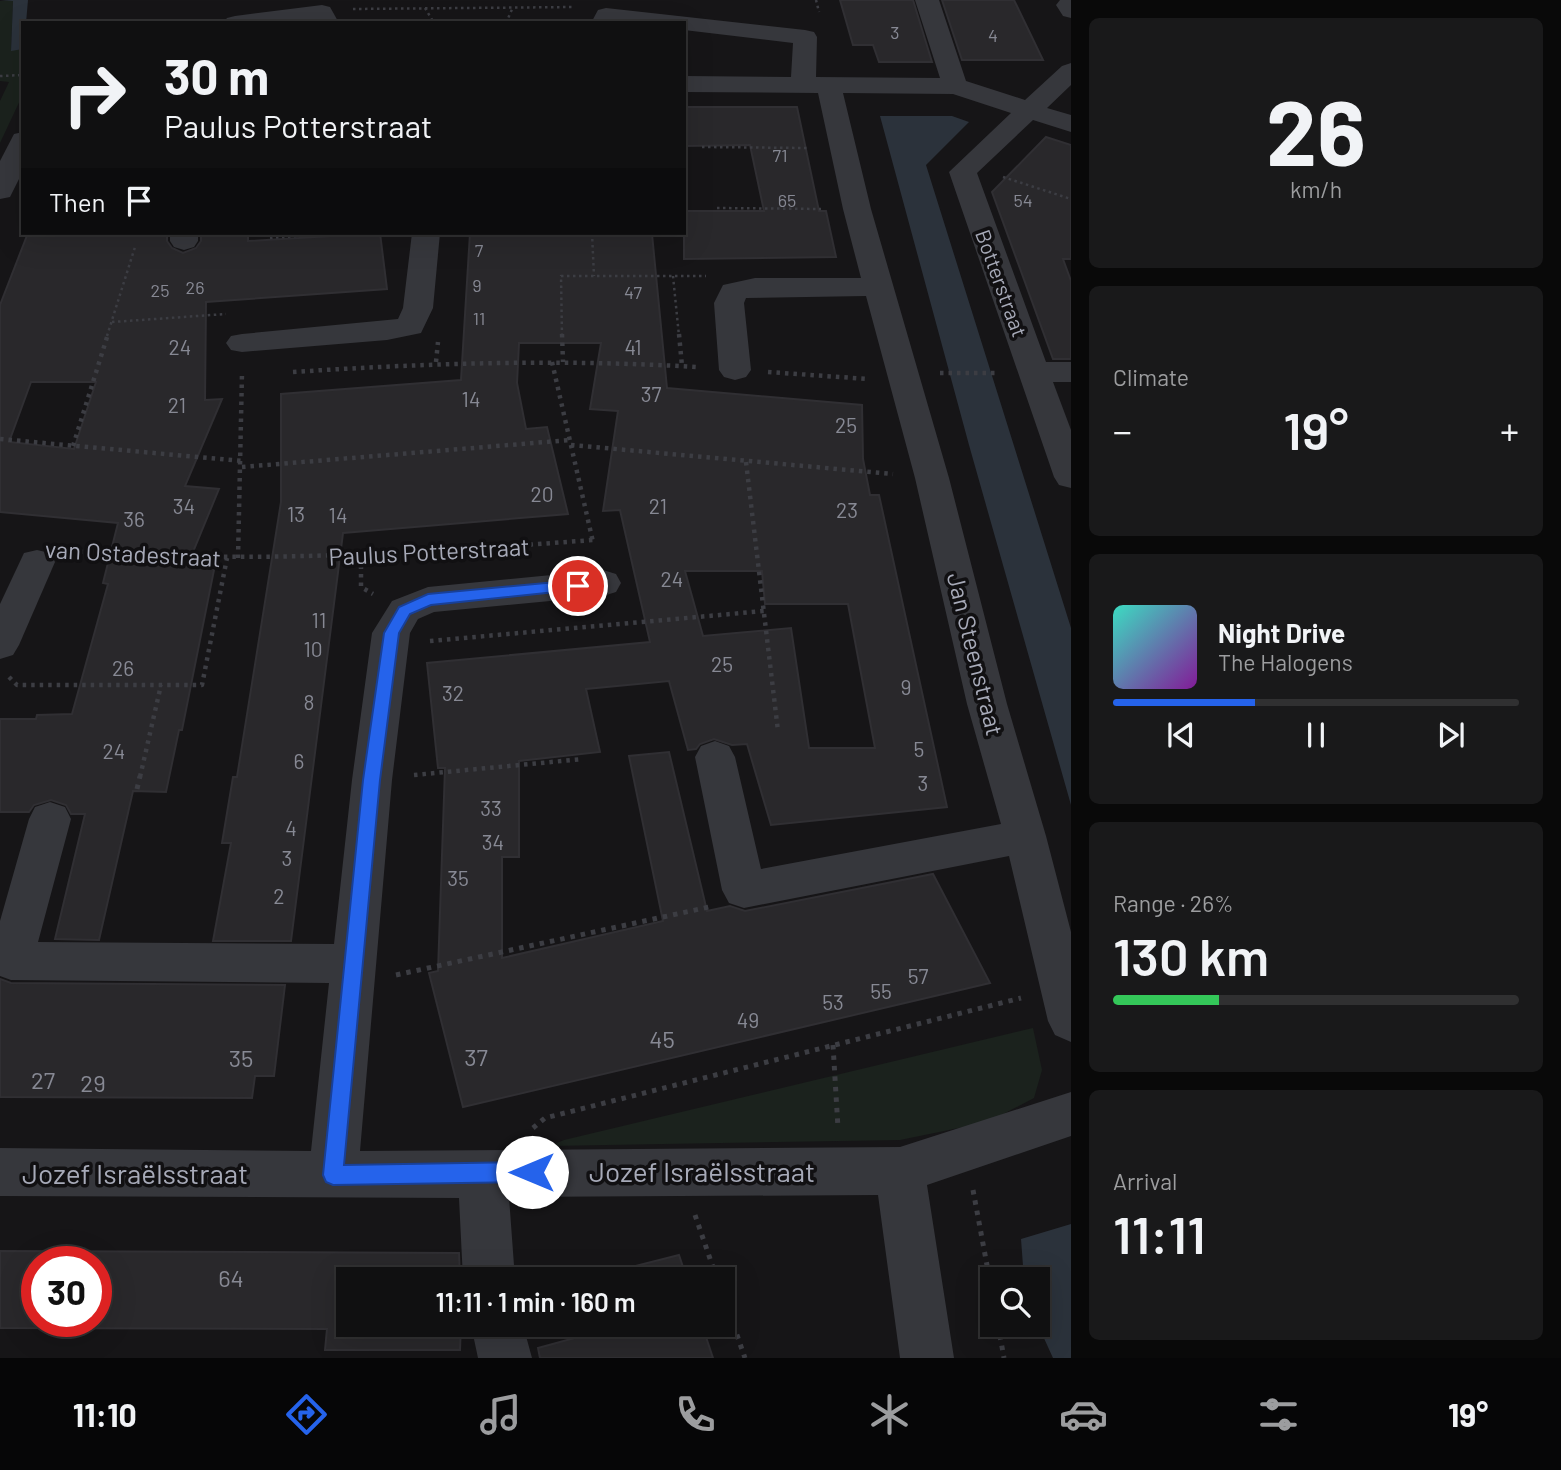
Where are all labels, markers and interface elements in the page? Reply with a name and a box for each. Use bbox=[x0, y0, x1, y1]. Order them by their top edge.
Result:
house number: 3 bbox=[890, 21, 900, 43]
house number: 4 bbox=[988, 24, 998, 46]
text: 30 m bbox=[164, 46, 269, 105]
icon: right bbox=[49, 49, 140, 140]
text: 26 bbox=[1266, 75, 1366, 184]
text: Paulus Potterstraat bbox=[164, 106, 433, 144]
house number: 71 bbox=[773, 144, 787, 166]
text: km/h bbox=[1290, 175, 1342, 203]
icon: arrive bbox=[120, 182, 158, 220]
text: Then bbox=[49, 186, 106, 217]
house number: 65 bbox=[778, 189, 796, 211]
house number: 54 bbox=[1013, 189, 1033, 211]
street label: Botterstraat bbox=[971, 226, 1033, 340]
house number: 7 bbox=[475, 239, 484, 261]
house number: 9 bbox=[472, 274, 482, 296]
house number: 26 bbox=[186, 276, 204, 298]
house number: 25 bbox=[151, 279, 169, 301]
house number: 47 bbox=[624, 281, 642, 303]
house number: 11 bbox=[473, 307, 485, 329]
house number: 24 bbox=[169, 334, 191, 359]
house number: 41 bbox=[625, 334, 642, 359]
text: Climate bbox=[1113, 363, 1189, 391]
house number: 37 bbox=[641, 381, 661, 406]
house number: 14 bbox=[462, 386, 480, 411]
house number: 21 bbox=[168, 392, 186, 417]
text: 19° bbox=[1283, 398, 1349, 460]
text: − bbox=[1113, 407, 1132, 453]
text: + bbox=[1500, 407, 1519, 453]
house number: 25 bbox=[835, 412, 857, 437]
house number: 20 bbox=[530, 481, 554, 506]
house number: 34 bbox=[173, 493, 195, 518]
house number: 21 bbox=[649, 493, 667, 518]
house number: 23 bbox=[836, 497, 858, 522]
house number: 13 bbox=[287, 501, 305, 526]
house number: 14 bbox=[329, 502, 347, 527]
house number: 36 bbox=[123, 506, 145, 531]
street label: Paulus Potterstraat bbox=[328, 531, 530, 571]
street label: van Ostadestraat bbox=[44, 534, 222, 572]
pin bbox=[548, 556, 608, 616]
house number: 24 bbox=[661, 566, 683, 591]
icon: arrive bbox=[559, 567, 597, 605]
street label: Jan Steenstraat bbox=[942, 570, 1010, 738]
house number: 11 bbox=[312, 607, 326, 632]
text: Night Drive bbox=[1218, 617, 1345, 648]
house number: 10 bbox=[303, 636, 323, 661]
text: The Halogens bbox=[1218, 648, 1353, 676]
house number: 25 bbox=[711, 651, 733, 676]
house number: 26 bbox=[112, 655, 134, 680]
house number: 9 bbox=[901, 674, 911, 699]
house number: 32 bbox=[442, 680, 464, 705]
house number: 8 bbox=[304, 689, 314, 714]
icon: previous bbox=[1162, 716, 1200, 754]
icon: pause bbox=[1297, 716, 1335, 754]
icon: next bbox=[1432, 716, 1470, 754]
house number: 5 bbox=[914, 736, 924, 761]
house number: 24 bbox=[103, 738, 125, 763]
house number: 6 bbox=[294, 748, 304, 773]
house number: 3 bbox=[918, 770, 928, 795]
house number: 33 bbox=[480, 795, 502, 820]
house number: 4 bbox=[285, 815, 297, 840]
house number: 34 bbox=[482, 829, 504, 854]
house number: 3 bbox=[282, 845, 292, 870]
house number: 35 bbox=[447, 865, 469, 890]
house number: 2 bbox=[273, 883, 285, 908]
text: Range · 26% bbox=[1113, 889, 1234, 917]
text: 130 km bbox=[1113, 924, 1269, 986]
house number: 57 bbox=[908, 963, 928, 988]
house number: 55 bbox=[870, 978, 892, 1003]
house number: 53 bbox=[822, 989, 844, 1014]
house number: 49 bbox=[737, 1007, 759, 1032]
house number: 45 bbox=[649, 1024, 675, 1053]
house number: 37 bbox=[464, 1042, 488, 1071]
house number: 35 bbox=[229, 1043, 253, 1072]
house number: 27 bbox=[31, 1065, 55, 1094]
house number: 29 bbox=[80, 1068, 106, 1097]
position arrow bbox=[495, 1135, 569, 1209]
street label: Jozef Israëlsstraat bbox=[589, 1154, 815, 1188]
street label: Jozef Israëlsstraat bbox=[22, 1156, 248, 1190]
text: Arrival bbox=[1113, 1167, 1177, 1195]
text: 11:11 bbox=[1113, 1202, 1206, 1264]
speed limit sign: 30 bbox=[21, 1246, 112, 1337]
house number: 64 bbox=[218, 1263, 244, 1292]
map controls bbox=[980, 1267, 1050, 1337]
button: search bbox=[980, 1267, 1050, 1337]
text: 11:11 · 1 min · 160 m bbox=[436, 1286, 635, 1317]
icon: directions bbox=[282, 1390, 331, 1439]
icon: music bbox=[476, 1390, 525, 1439]
icon: phone bbox=[671, 1390, 720, 1439]
icon: climate bbox=[865, 1390, 914, 1439]
icon: car bbox=[1059, 1390, 1108, 1439]
icon: filters bbox=[1254, 1390, 1303, 1439]
text: 11:10 bbox=[73, 1395, 137, 1433]
text: 19° bbox=[1448, 1395, 1488, 1433]

